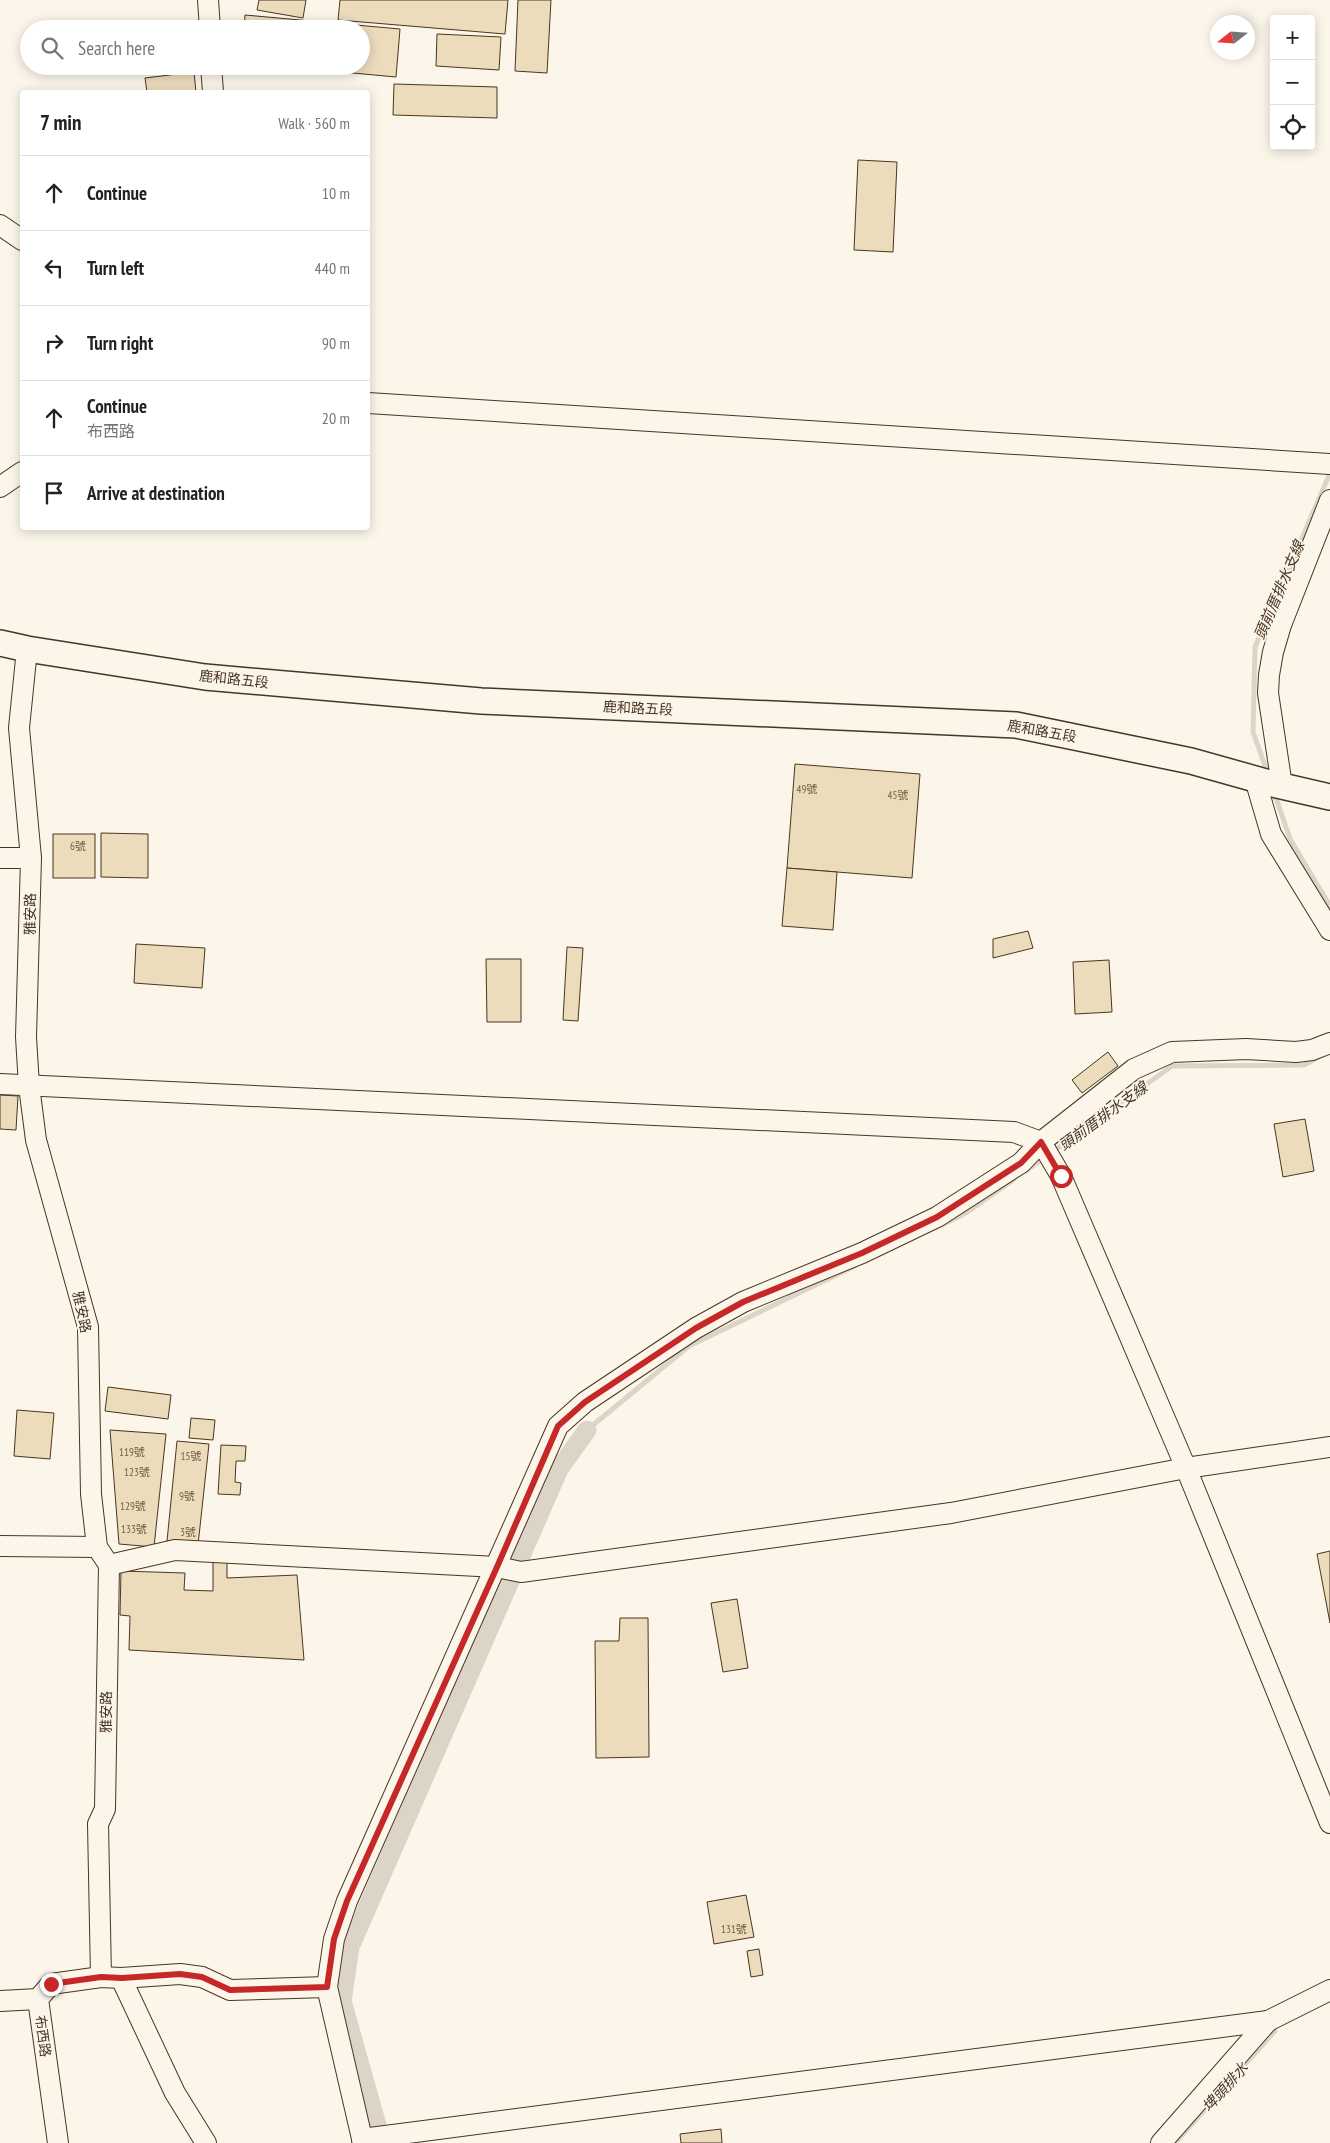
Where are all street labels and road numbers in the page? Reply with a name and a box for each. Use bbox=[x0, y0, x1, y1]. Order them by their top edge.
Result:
street label: 鹿和路五段 bbox=[198, 666, 270, 692]
street label: 鹿和路五段 bbox=[603, 697, 673, 719]
street label: 鹿和路五段 bbox=[1006, 716, 1078, 746]
street label: 雅安路 bbox=[21, 893, 39, 935]
street label: 雅安路 bbox=[69, 1290, 95, 1334]
street label: 雅安路 bbox=[97, 1691, 115, 1733]
street label: 布西路 bbox=[31, 2014, 55, 2058]

